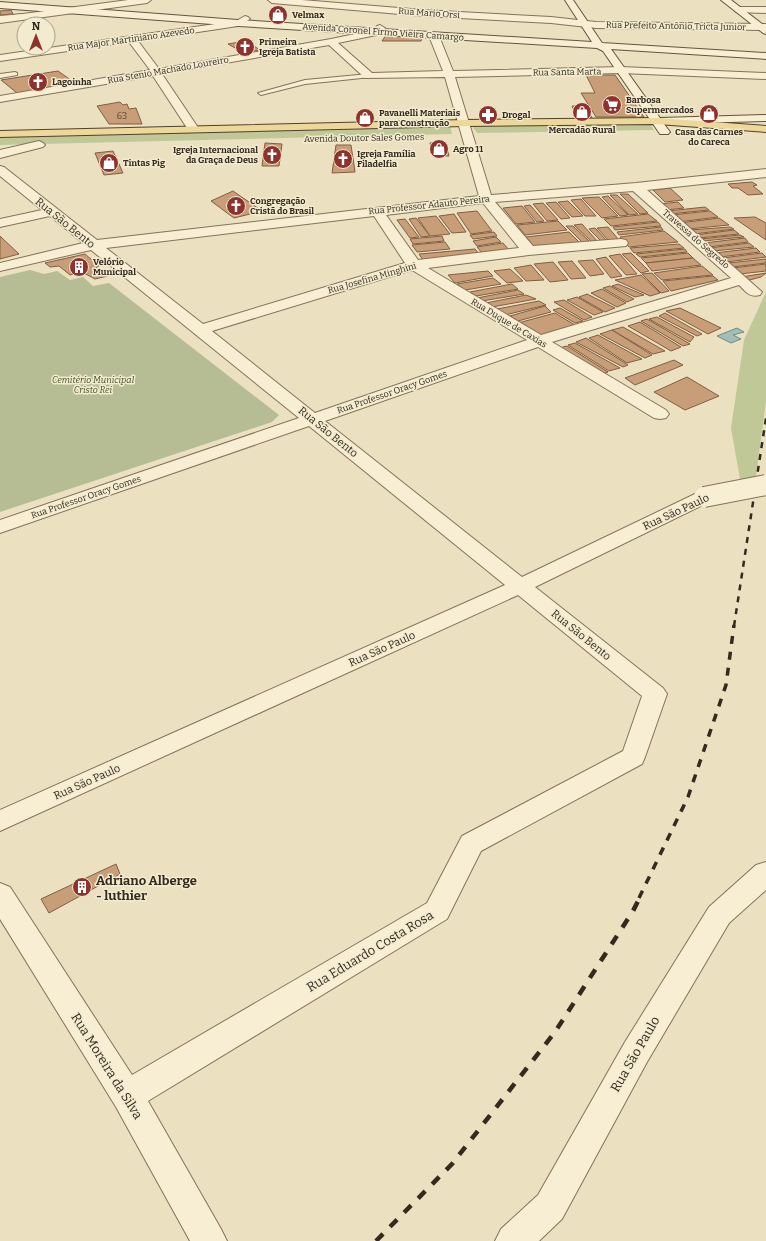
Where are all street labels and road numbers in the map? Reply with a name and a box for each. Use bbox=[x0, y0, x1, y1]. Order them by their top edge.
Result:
street label: Rua Mario Orsi bbox=[398, 6, 460, 20]
street label: Rua Prefeito Antônio Tricta Junior bbox=[606, 20, 746, 32]
street label: Avenida Coronel Firmo Vieira Camargo bbox=[302, 21, 464, 43]
street label: Rua Major Martiniano Azevedo bbox=[67, 25, 195, 53]
street label: Rua Stenio Machado Loureiro bbox=[107, 54, 229, 86]
street label: Rua Santa Marta bbox=[533, 66, 601, 78]
street label: Avenida Doutor Sales Gomes bbox=[304, 132, 424, 144]
street label: Rua Professor Adauto Pereira bbox=[368, 194, 490, 216]
street label: Rua São Bento bbox=[33, 195, 97, 251]
street label: Travessa do Segredo bbox=[661, 207, 731, 271]
street label: Rua Josefina Minghini bbox=[327, 260, 418, 295]
street label: Rua Duque de Caxias bbox=[469, 296, 549, 350]
street label: Rua Professor Oracy Gomes bbox=[336, 368, 448, 416]
street label: Rua São Bento bbox=[296, 404, 360, 460]
street label: Rua Professor Oracy Gomes bbox=[30, 473, 142, 521]
street label: Rua São Paulo bbox=[641, 491, 711, 533]
street label: Rua São Bento bbox=[549, 607, 613, 663]
street label: Rua São Paulo bbox=[347, 628, 417, 670]
street label: Rua São Paulo bbox=[52, 761, 122, 803]
street label: Rua Eduardo Costa Rosa bbox=[304, 907, 436, 995]
street label: Rua Moreira da Silva bbox=[68, 1010, 146, 1122]
street label: Rua São Paulo bbox=[607, 1014, 663, 1094]

